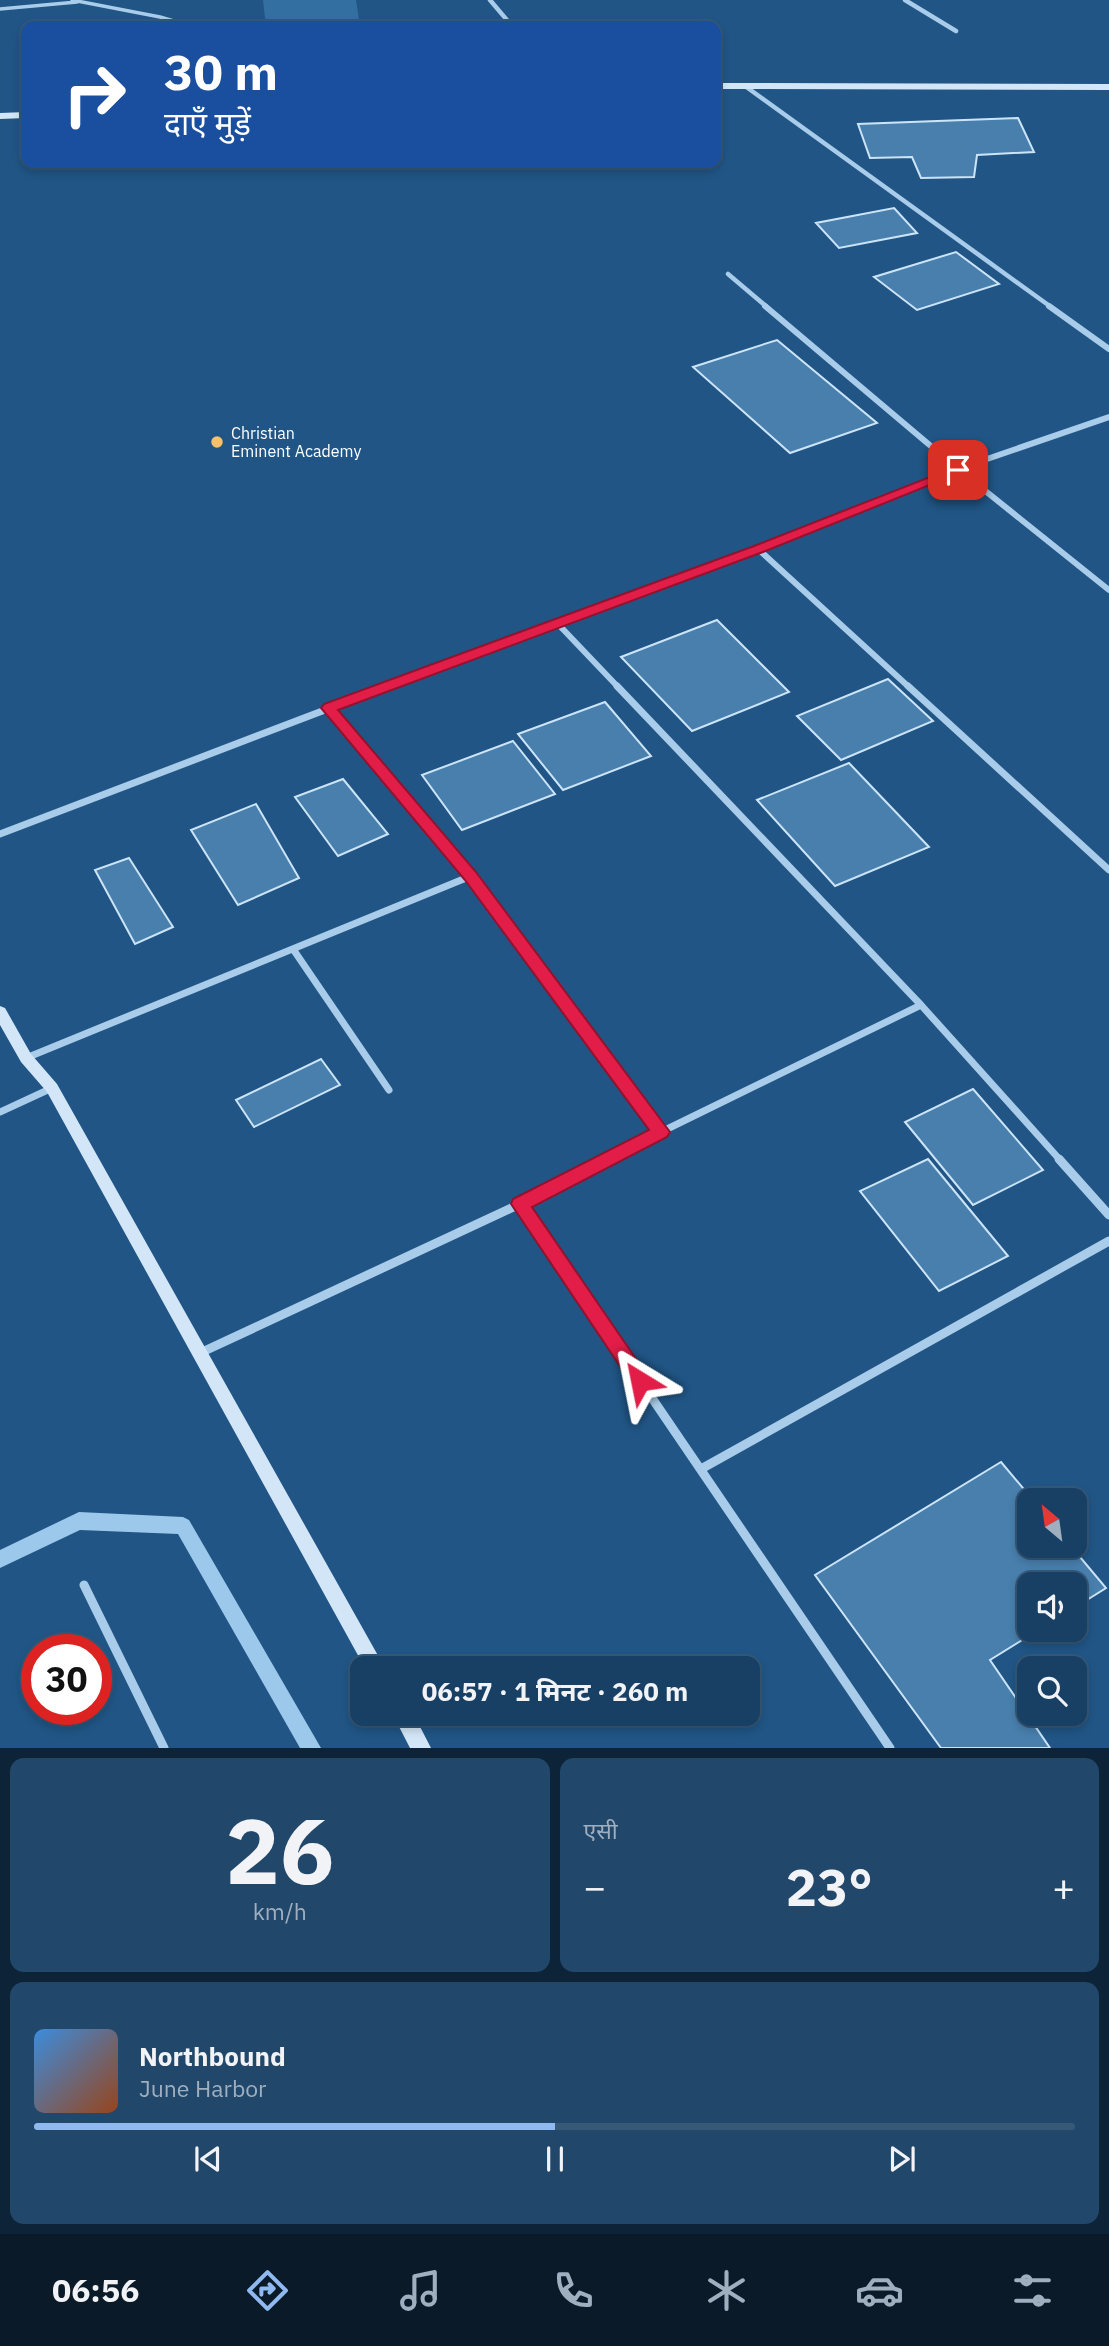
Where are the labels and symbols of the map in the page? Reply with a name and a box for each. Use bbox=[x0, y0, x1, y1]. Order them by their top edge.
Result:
place label: Christian Eminent Academy bbox=[231, 423, 361, 461]
marker: Christian Eminent Academy bbox=[209, 434, 225, 450]
pin bbox=[928, 440, 988, 500]
position arrow bbox=[603, 1344, 677, 1418]
north arrow bbox=[1017, 1488, 1087, 1558]
speed limit sign: 30 bbox=[21, 1634, 112, 1725]

